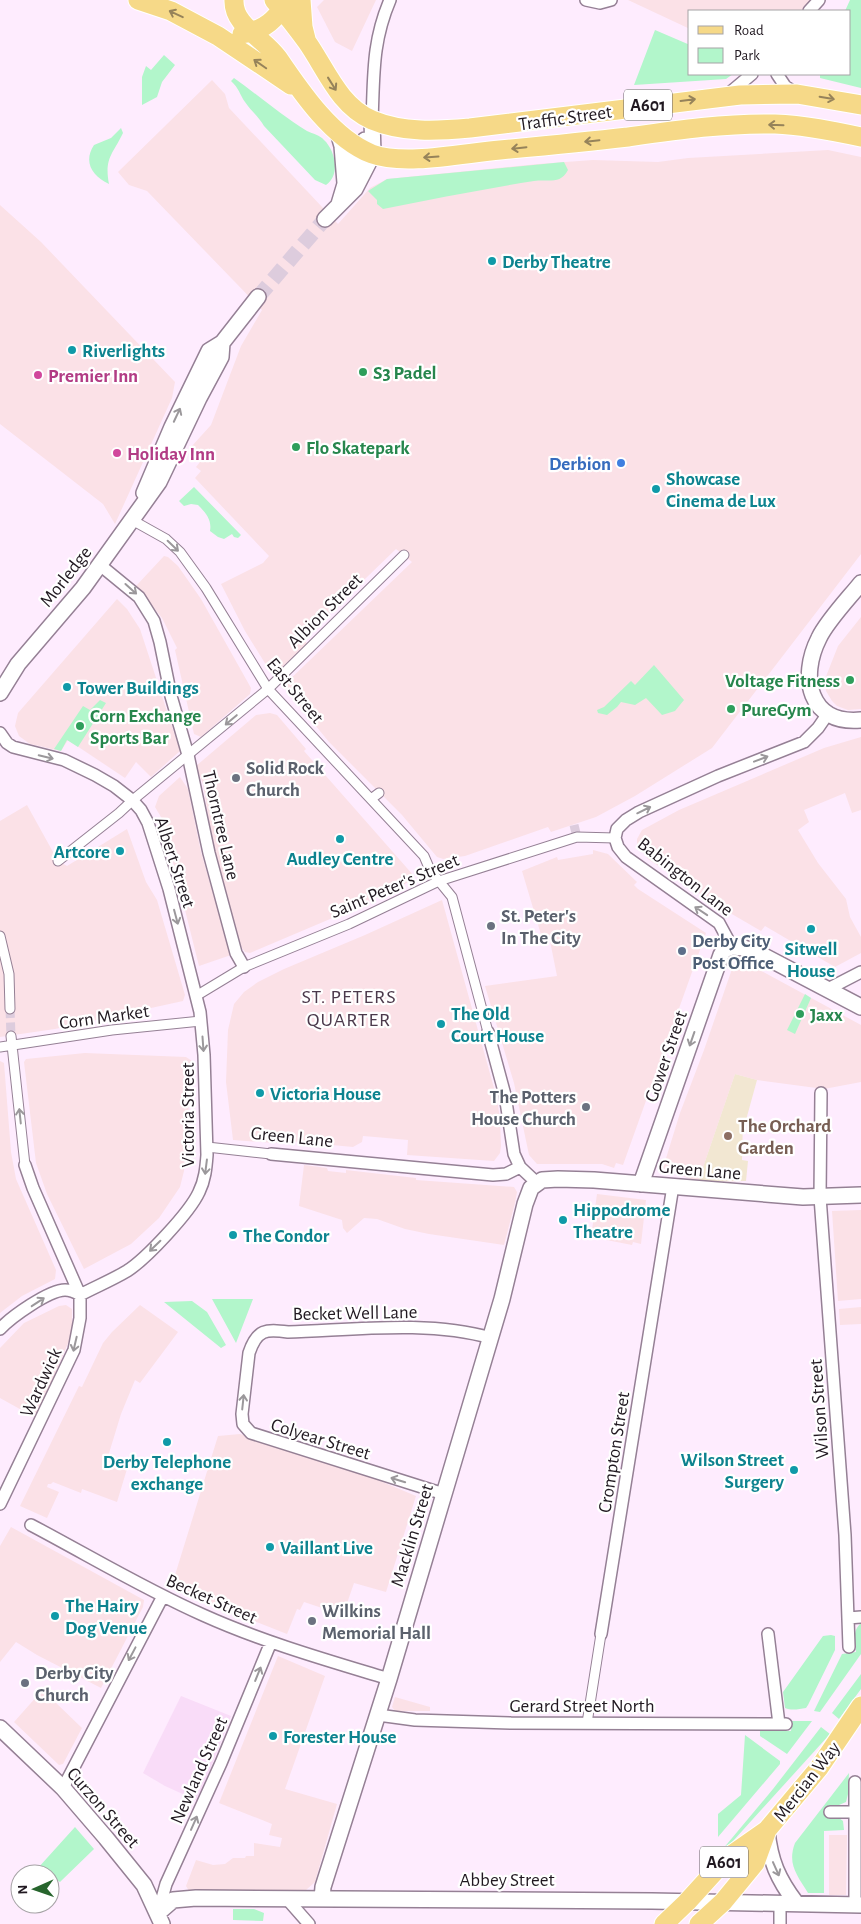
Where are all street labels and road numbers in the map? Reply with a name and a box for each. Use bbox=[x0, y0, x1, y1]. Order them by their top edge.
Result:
road number: A601 bbox=[624, 90, 672, 120]
street label: Traffic Street bbox=[517, 103, 613, 134]
street label: Morledge bbox=[37, 543, 96, 611]
street label: Albion Street bbox=[284, 570, 366, 652]
street label: East Street bbox=[263, 654, 327, 727]
street label: Thorntree Lane bbox=[199, 769, 242, 882]
street label: Albert Street bbox=[151, 815, 198, 910]
street label: Babington Lane bbox=[634, 834, 736, 920]
street label: Saint Peter's Street bbox=[327, 851, 462, 922]
street label: Corn Market bbox=[58, 1002, 150, 1033]
street label: Gower Street bbox=[642, 1008, 691, 1105]
street label: Victoria Street bbox=[179, 1063, 198, 1167]
street label: Green Lane bbox=[250, 1124, 334, 1151]
street label: Green Lane bbox=[658, 1157, 742, 1184]
street label: Becket Well Lane bbox=[292, 1303, 418, 1324]
street label: Wardwick bbox=[17, 1345, 66, 1420]
street label: Wilson Street bbox=[807, 1358, 832, 1459]
street label: Crompton Street bbox=[596, 1390, 633, 1514]
street label: Colyear Street bbox=[269, 1415, 372, 1464]
street label: Macklin Street bbox=[388, 1482, 437, 1589]
street label: Becket Street bbox=[163, 1571, 260, 1628]
street label: Gerard Street North bbox=[509, 1697, 655, 1716]
street label: Newland Street bbox=[167, 1714, 231, 1827]
street label: Mercian Way bbox=[770, 1738, 844, 1825]
street label: Curzon Street bbox=[63, 1764, 143, 1852]
road number: A601 bbox=[700, 1846, 748, 1878]
street label: Abbey Street bbox=[459, 1871, 555, 1890]

